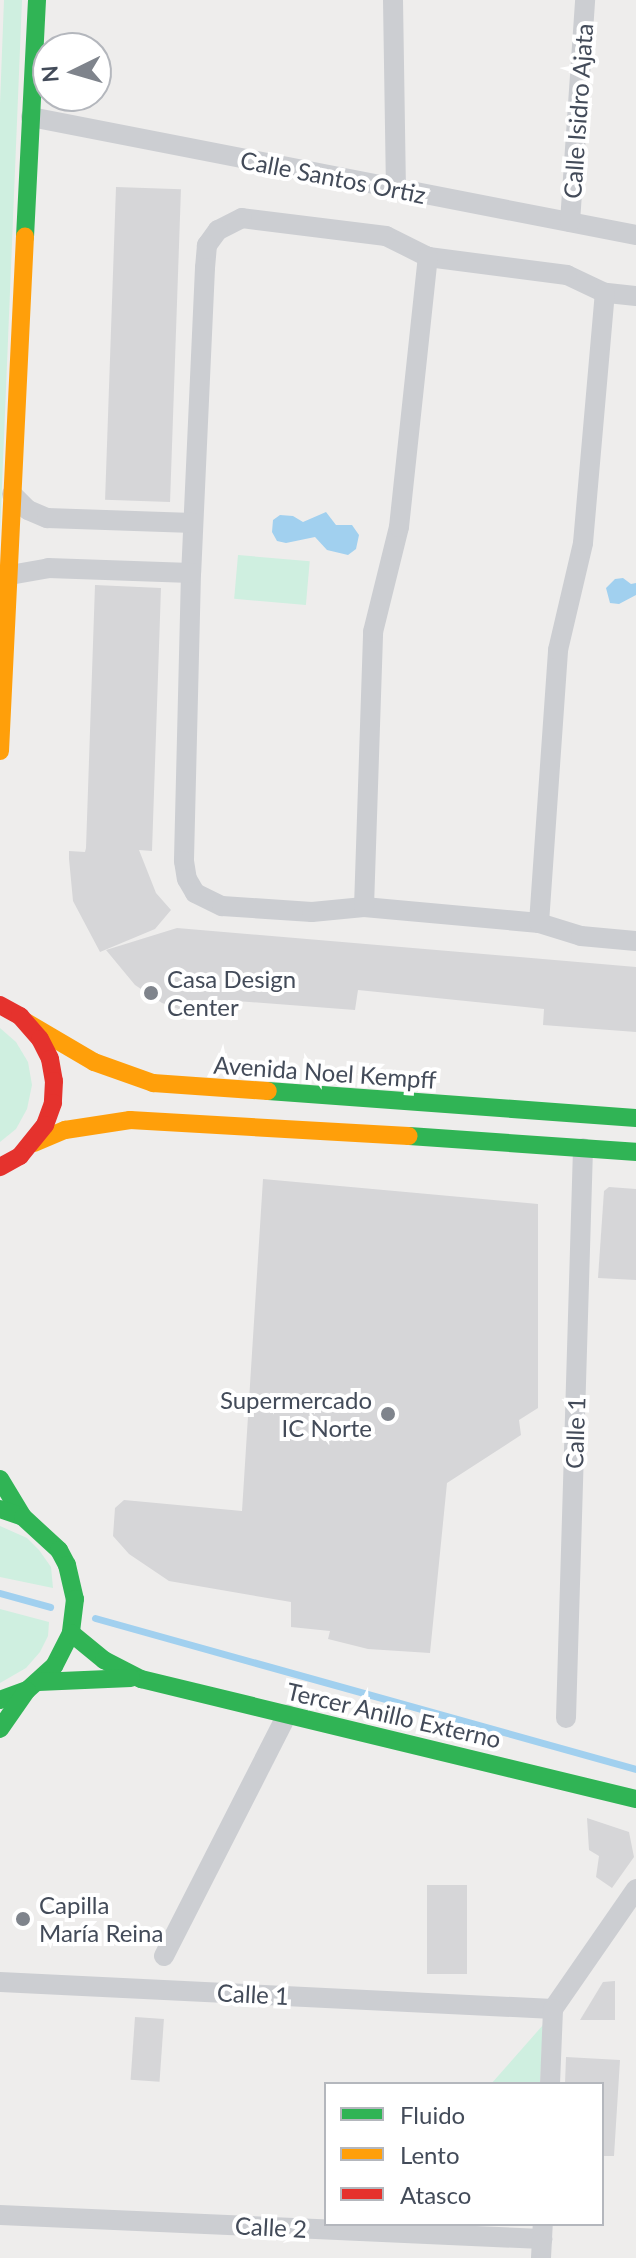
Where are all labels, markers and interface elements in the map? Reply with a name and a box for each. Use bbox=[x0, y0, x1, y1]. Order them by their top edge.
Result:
street label: Calle Isidro Ajata bbox=[557, 22, 599, 200]
north arrow bbox=[32, 32, 112, 112]
text: N bbox=[35, 64, 64, 84]
street label: Calle Santos Ortiz bbox=[238, 145, 428, 209]
place label: Casa Design Center bbox=[167, 965, 296, 1021]
marker: Casa Design Center bbox=[142, 984, 160, 1002]
street label: Avenida Noel Kempff bbox=[213, 1050, 437, 1094]
place label: Supermercado IC Norte bbox=[220, 1386, 372, 1442]
street label: Calle 1 bbox=[559, 1397, 591, 1469]
marker: Supermercado IC Norte bbox=[379, 1405, 397, 1423]
street label: Tercer Anillo Externo bbox=[284, 1676, 504, 1754]
place label: Capilla María Reina bbox=[39, 1891, 163, 1947]
marker: Capilla María Reina bbox=[14, 1910, 32, 1928]
street label: Calle 1 bbox=[216, 1978, 290, 2010]
legend bbox=[324, 2082, 604, 2226]
text: Fluido bbox=[400, 2100, 465, 2129]
text: Lento bbox=[400, 2140, 460, 2169]
text: Atasco bbox=[400, 2180, 471, 2209]
street label: Calle 2 bbox=[234, 2211, 308, 2243]

